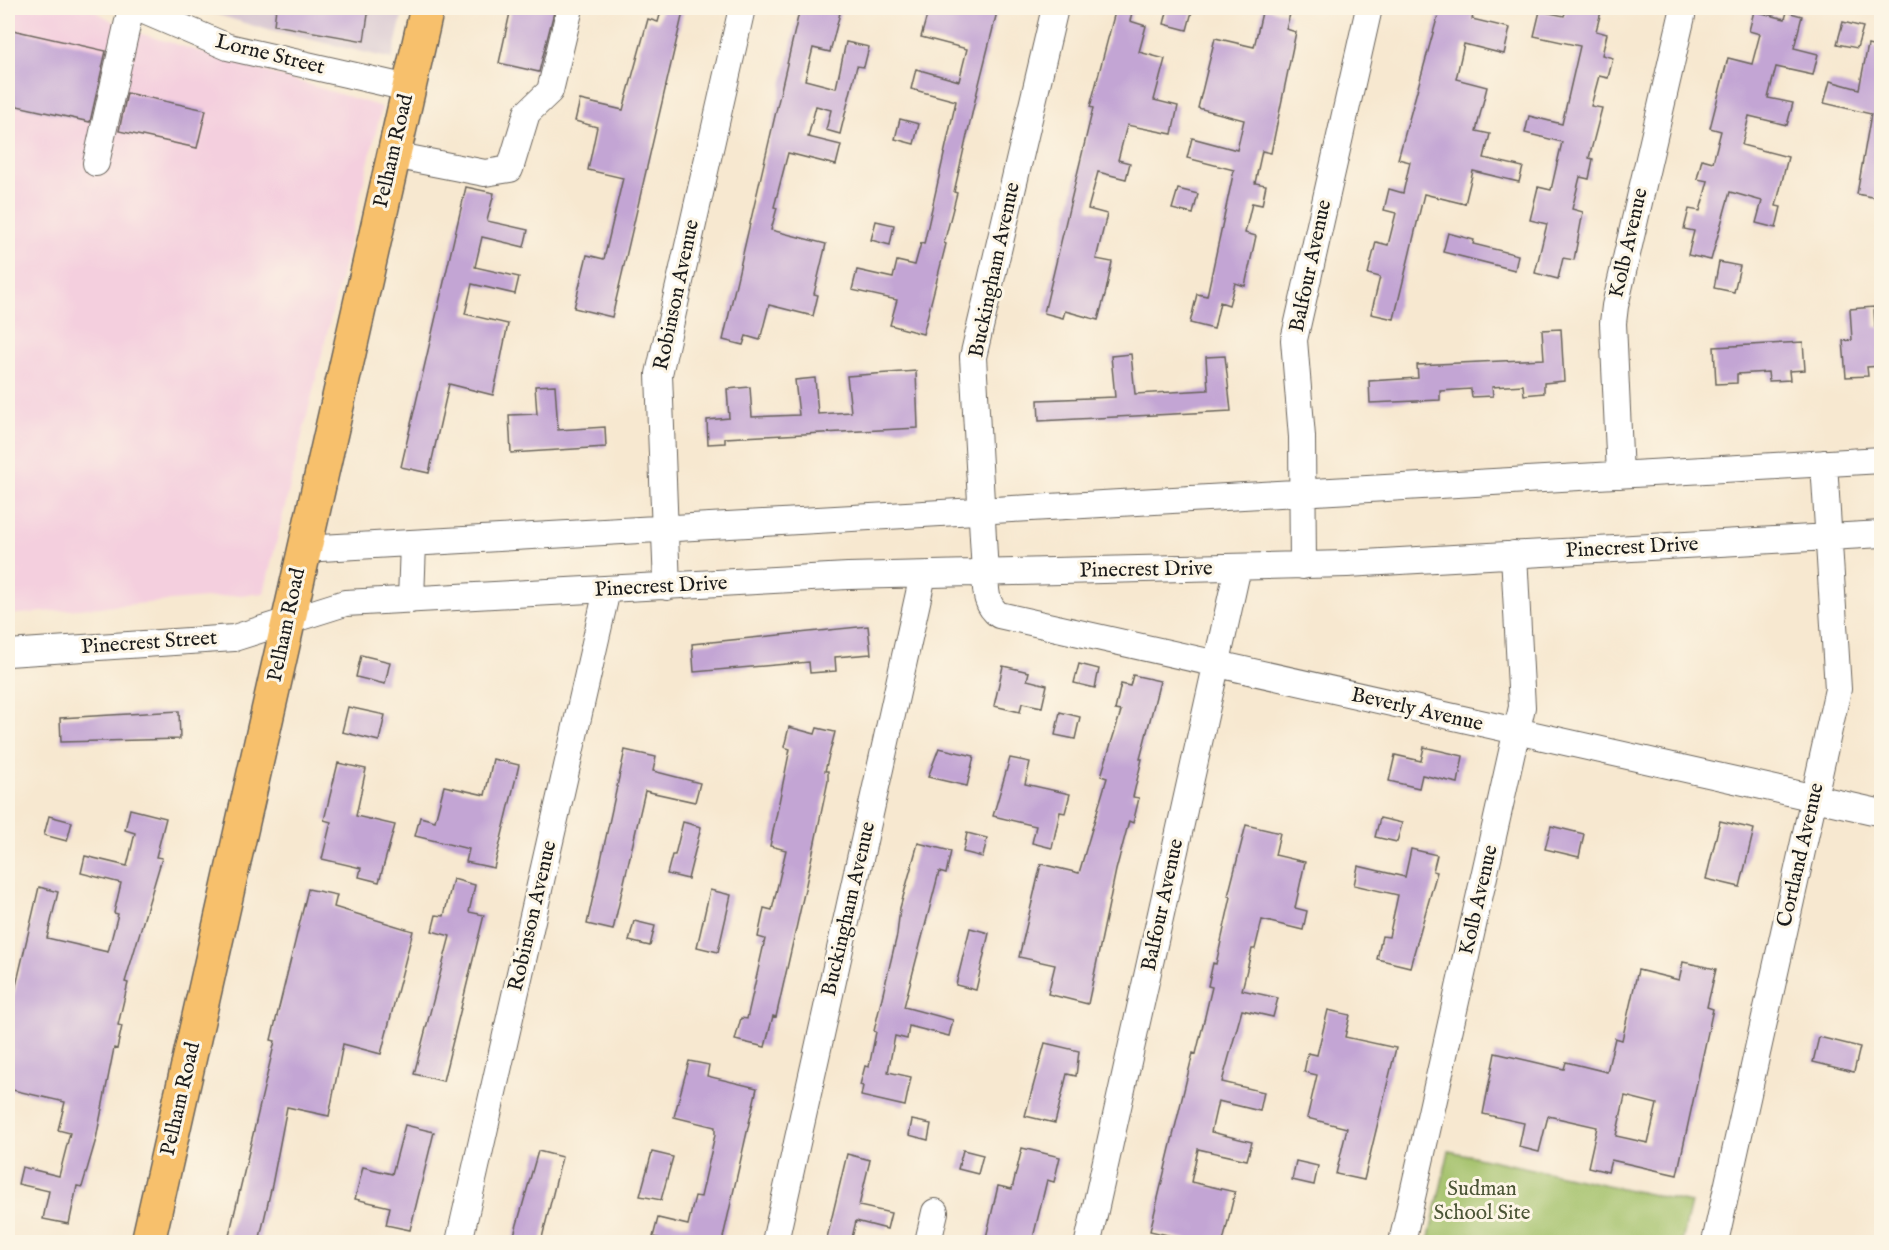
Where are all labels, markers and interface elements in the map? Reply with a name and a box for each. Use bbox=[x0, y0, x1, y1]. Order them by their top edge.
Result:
street label: Lorne Street bbox=[213, 28, 327, 82]
street label: Pelham Road bbox=[368, 91, 420, 210]
street label: Buckingham Avenue bbox=[963, 180, 1027, 360]
street label: Kolb Avenue bbox=[1603, 185, 1655, 301]
street label: Balfour Avenue bbox=[1284, 197, 1338, 335]
street label: Robinson Avenue bbox=[648, 217, 706, 373]
street label: Pinecrest Drive bbox=[1565, 531, 1699, 565]
street label: Pinecrest Drive bbox=[1079, 555, 1213, 585]
street label: Pelham Road bbox=[262, 565, 312, 684]
street label: Pinecrest Drive bbox=[594, 570, 728, 604]
street label: Pinecrest Street bbox=[80, 625, 218, 661]
street label: Beverly Avenue bbox=[1348, 682, 1486, 738]
street label: Cortland Avenue bbox=[1771, 780, 1831, 930]
street label: Buckingham Avenue bbox=[816, 819, 882, 999]
street label: Balfour Avenue bbox=[1136, 836, 1190, 974]
street label: Robinson Avenue bbox=[503, 838, 564, 994]
street label: Kolb Avenue bbox=[1453, 842, 1505, 958]
street label: Pelham Road bbox=[155, 1039, 207, 1158]
park label: Sudman School Site bbox=[1434, 1176, 1531, 1227]

